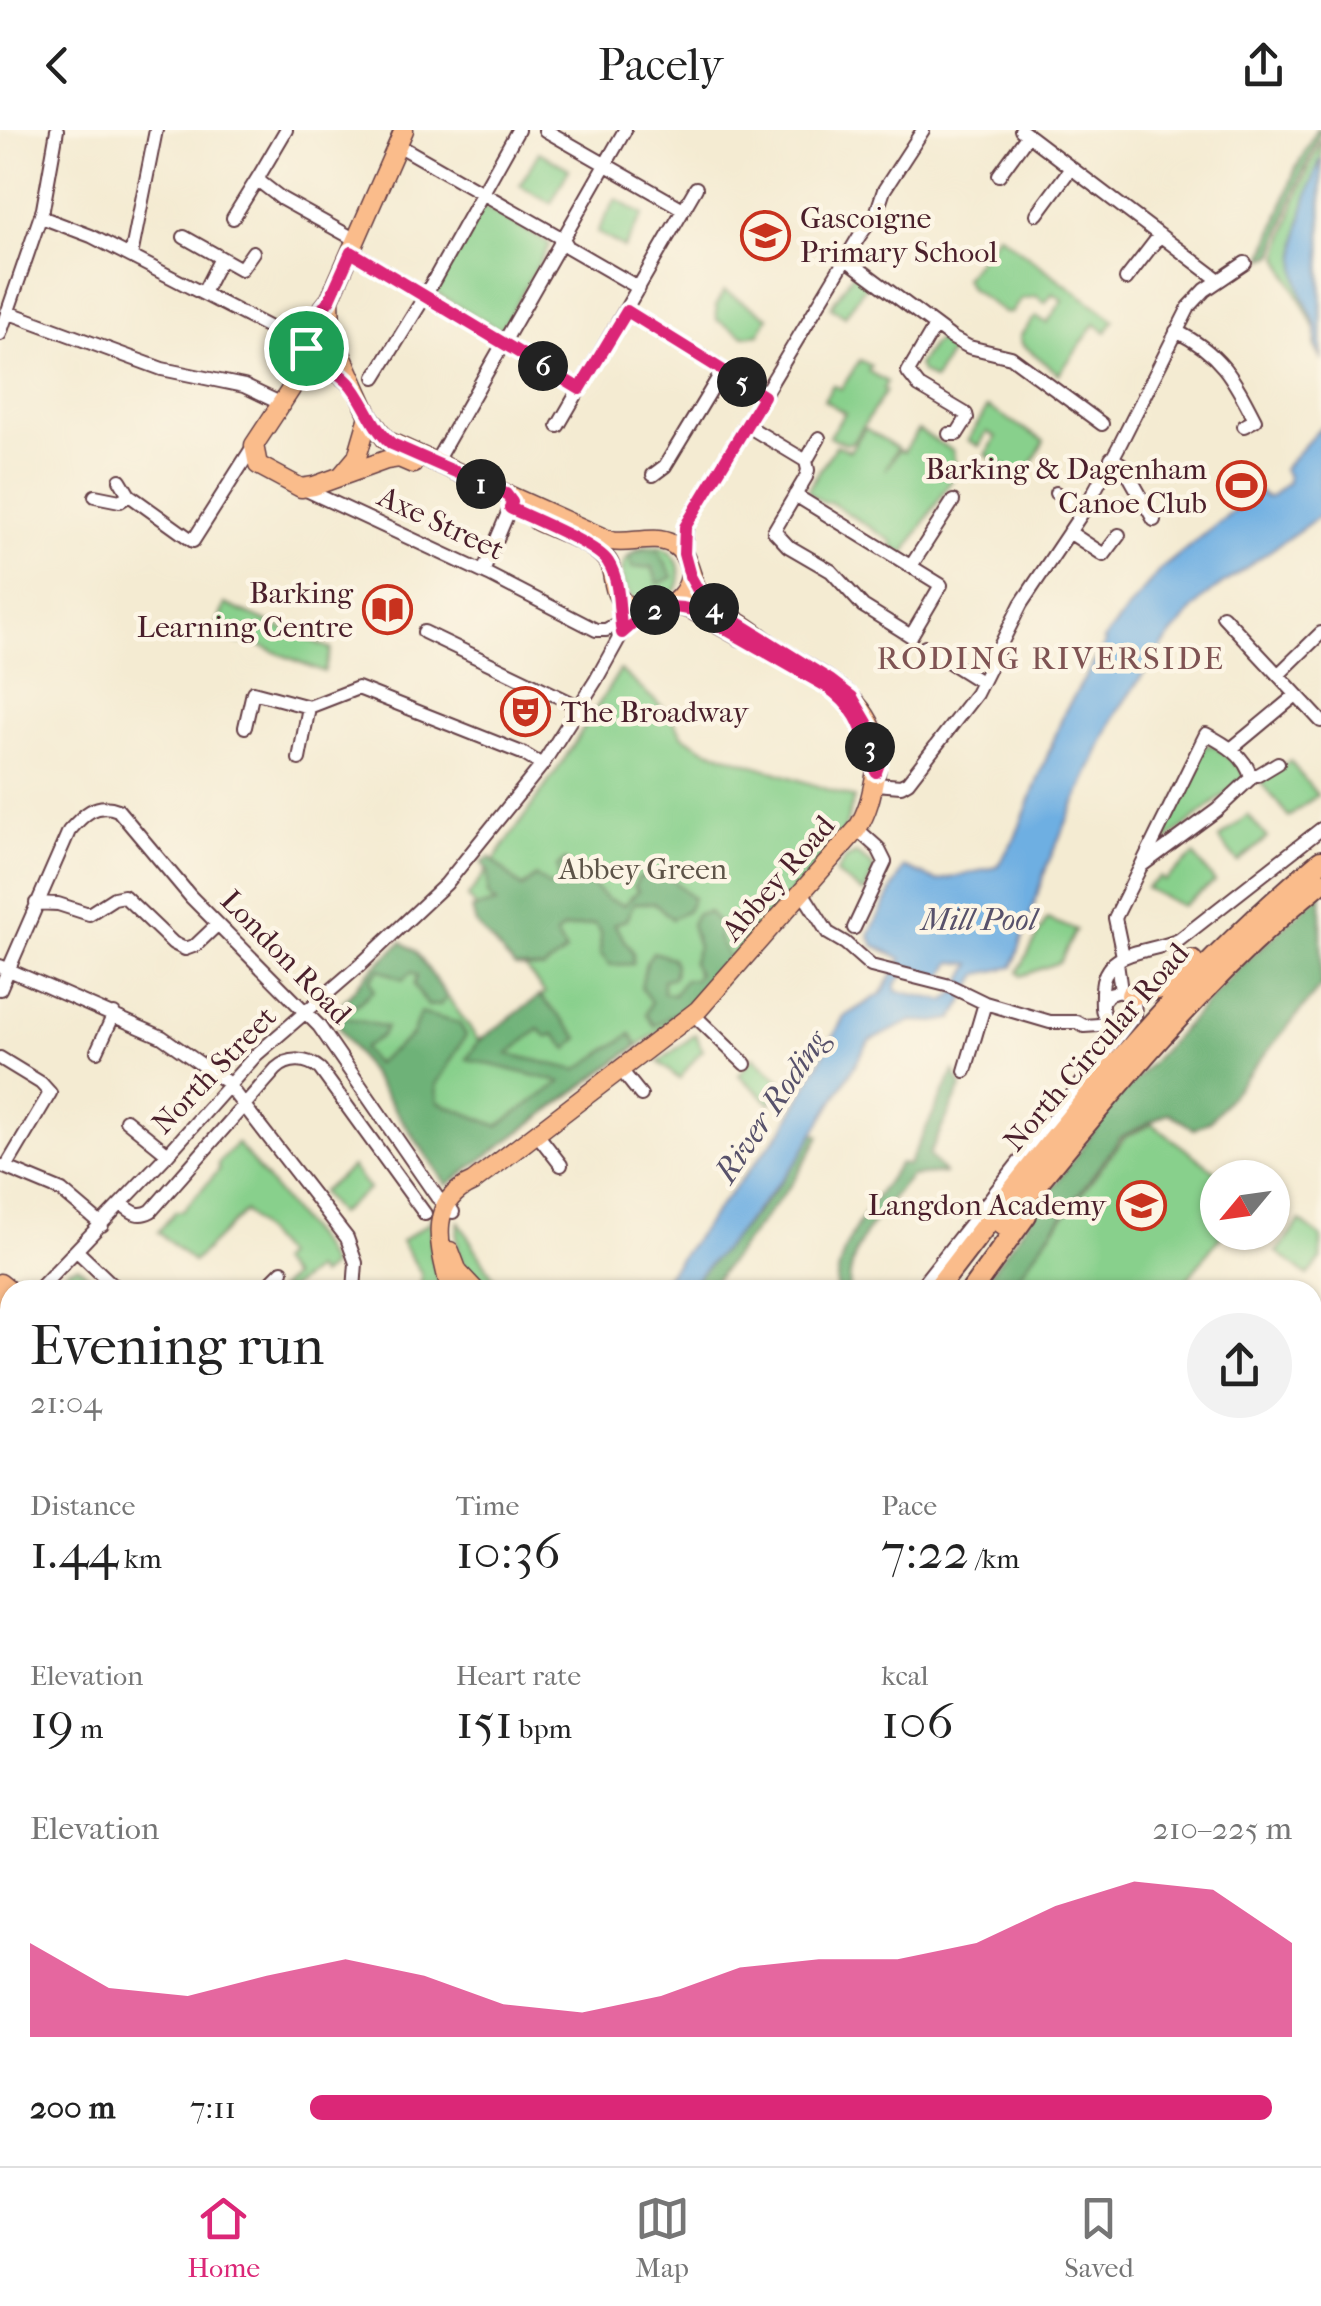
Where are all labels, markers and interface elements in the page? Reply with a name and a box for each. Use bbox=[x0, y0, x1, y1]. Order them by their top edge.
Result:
icon: back bbox=[30, 38, 85, 93]
icon: share bbox=[1236, 38, 1291, 93]
text: Pacely bbox=[598, 39, 723, 92]
place label: Gascoigne Primary School bbox=[800, 201, 998, 270]
school or university icon: Gascoigne Primary School bbox=[739, 209, 791, 261]
pin bbox=[264, 306, 349, 391]
icon: arrive bbox=[279, 321, 334, 376]
pin: 6 bbox=[518, 341, 568, 391]
text: 6 bbox=[535, 349, 551, 382]
pin: 5 bbox=[717, 357, 767, 407]
text: 5 bbox=[736, 365, 748, 398]
place label: Barking & Dagenham Canoe Club bbox=[925, 452, 1207, 521]
pin: 1 bbox=[456, 459, 506, 509]
sports icon: Barking & Dagenham Canoe Club bbox=[1216, 460, 1268, 512]
text: 1 bbox=[476, 467, 486, 500]
street label: Axe Street bbox=[371, 479, 510, 568]
place label: Barking Learning Centre bbox=[137, 576, 354, 645]
pin: 4 bbox=[689, 583, 739, 633]
library icon: Barking Learning Centre bbox=[362, 584, 414, 636]
pin: 2 bbox=[630, 585, 680, 635]
text: 4 bbox=[706, 591, 722, 624]
text: 2 bbox=[648, 593, 662, 626]
district label: RODING RIVERSIDE bbox=[877, 640, 1226, 677]
theatre icon: The Broadway bbox=[500, 686, 552, 738]
place label: The Broadway bbox=[561, 695, 750, 730]
pin: 3 bbox=[845, 722, 895, 772]
text: 3 bbox=[864, 730, 876, 763]
street label: Abbey Road bbox=[714, 808, 843, 949]
park label: Abbey Green bbox=[558, 852, 728, 887]
street label: London Road bbox=[213, 883, 359, 1032]
water label: Mill Pool bbox=[919, 901, 1040, 938]
street label: North Circular Road bbox=[997, 936, 1197, 1158]
street label: North Street bbox=[145, 999, 284, 1141]
water label: River Roding bbox=[706, 1022, 837, 1191]
north arrow bbox=[1200, 1160, 1290, 1250]
map controls bbox=[1200, 1160, 1290, 1250]
school or university icon: Langdon Academy bbox=[1115, 1179, 1167, 1231]
place label: Langdon Academy bbox=[868, 1188, 1107, 1223]
button: share bbox=[1187, 1313, 1292, 1418]
text: Evening run bbox=[30, 1314, 324, 1378]
text: 21:04 bbox=[30, 1384, 102, 1421]
text: Distance bbox=[30, 1489, 135, 1522]
text: Time bbox=[456, 1489, 519, 1522]
text: Pace bbox=[881, 1489, 937, 1522]
text: 1.44 bbox=[30, 1522, 118, 1581]
text: 10:36 bbox=[456, 1522, 561, 1581]
text: 7:22 bbox=[881, 1522, 969, 1581]
text: km bbox=[118, 1542, 162, 1575]
text: /km bbox=[969, 1542, 1020, 1575]
text: Elevation bbox=[30, 1659, 143, 1692]
text: Heart rate bbox=[456, 1659, 581, 1692]
text: kcal bbox=[881, 1659, 928, 1692]
text: 19 bbox=[30, 1692, 74, 1751]
text: 151 bbox=[456, 1692, 513, 1751]
text: 106 bbox=[881, 1692, 954, 1751]
text: m bbox=[74, 1712, 103, 1745]
text: bpm bbox=[513, 1712, 572, 1745]
text: Elevation bbox=[30, 1810, 159, 1847]
text: 210–225 m bbox=[1153, 1810, 1292, 1847]
text: 200 m bbox=[30, 2089, 115, 2126]
text: 7:11 bbox=[190, 2089, 236, 2126]
tab: Home bbox=[187, 2191, 260, 2284]
tab: Map bbox=[635, 2191, 690, 2284]
tab: Saved bbox=[1064, 2191, 1134, 2284]

